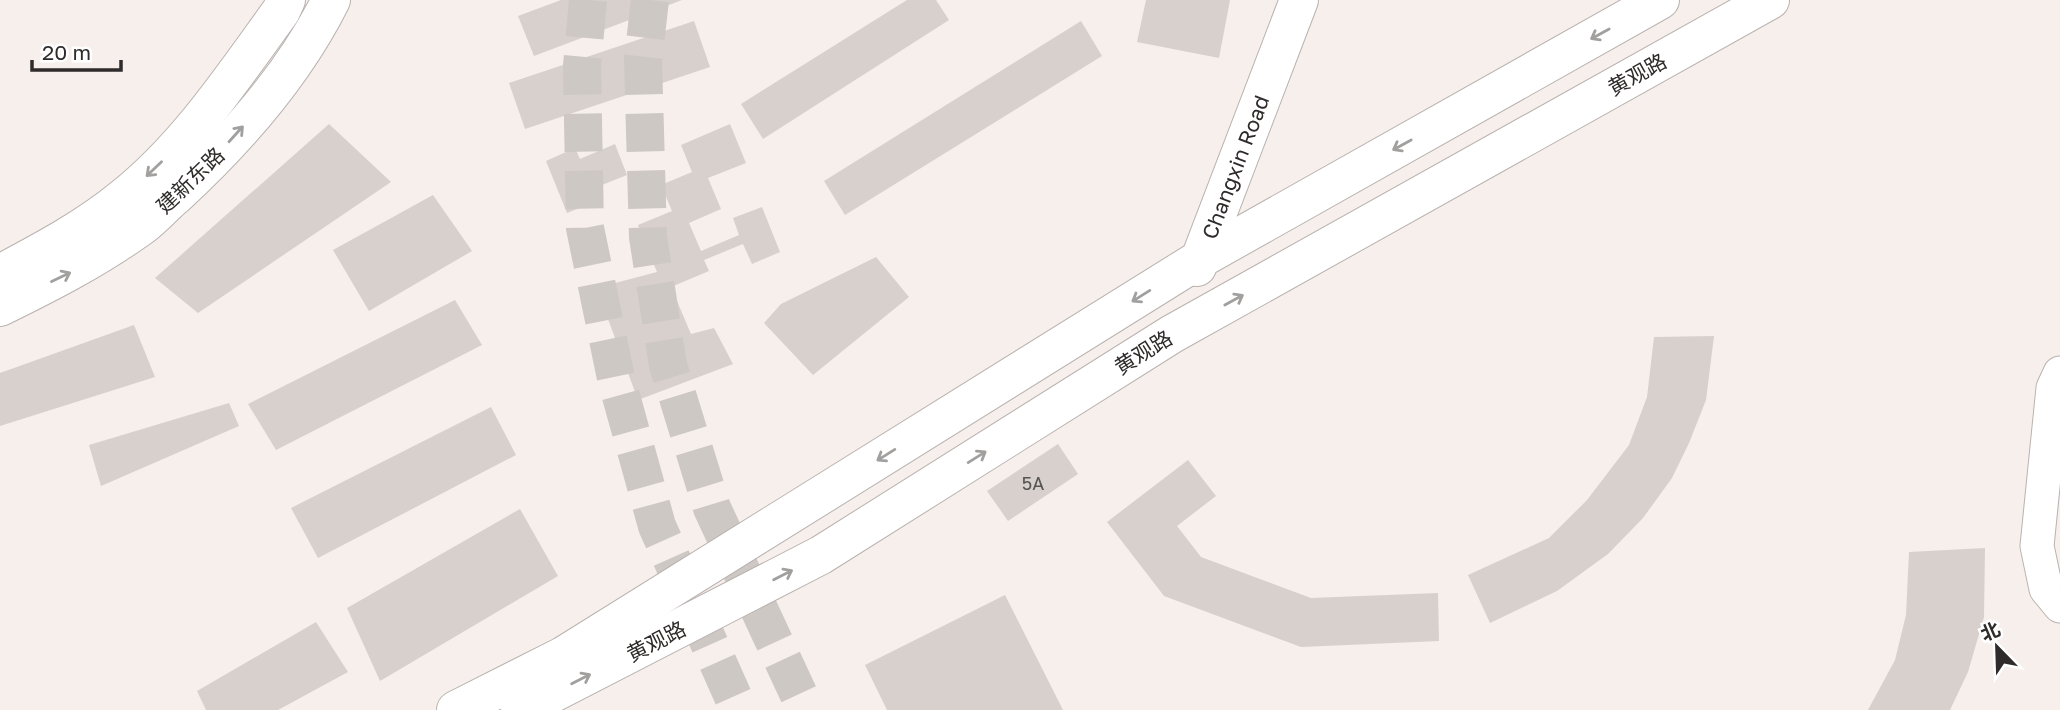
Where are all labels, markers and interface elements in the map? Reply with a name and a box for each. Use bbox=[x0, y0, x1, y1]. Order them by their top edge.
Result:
one-way arrow bbox=[1590, 27, 1610, 41]
scale bar bbox=[32, 28, 121, 72]
text: 20 m bbox=[42, 39, 91, 65]
street label: 黄观路 bbox=[1603, 47, 1671, 101]
street label: Changxin Road bbox=[1196, 92, 1274, 243]
one-way arrow bbox=[228, 125, 244, 143]
one-way arrow bbox=[1392, 139, 1413, 152]
street label: 建新东路 bbox=[151, 141, 229, 219]
one-way arrow bbox=[146, 160, 163, 177]
one-way arrow bbox=[50, 270, 71, 284]
one-way arrow bbox=[1132, 289, 1152, 303]
one-way arrow bbox=[1223, 293, 1244, 306]
street label: 黄观路 bbox=[1109, 324, 1177, 380]
one-way arrow bbox=[877, 448, 896, 463]
one-way arrow bbox=[967, 449, 987, 463]
house number: 5A bbox=[1022, 472, 1044, 494]
one-way arrow bbox=[772, 567, 793, 581]
north arrow bbox=[1962, 612, 2032, 682]
street label: 黄观路 bbox=[622, 615, 690, 667]
text: 北 bbox=[1977, 617, 2003, 645]
one-way arrow bbox=[570, 672, 591, 686]

